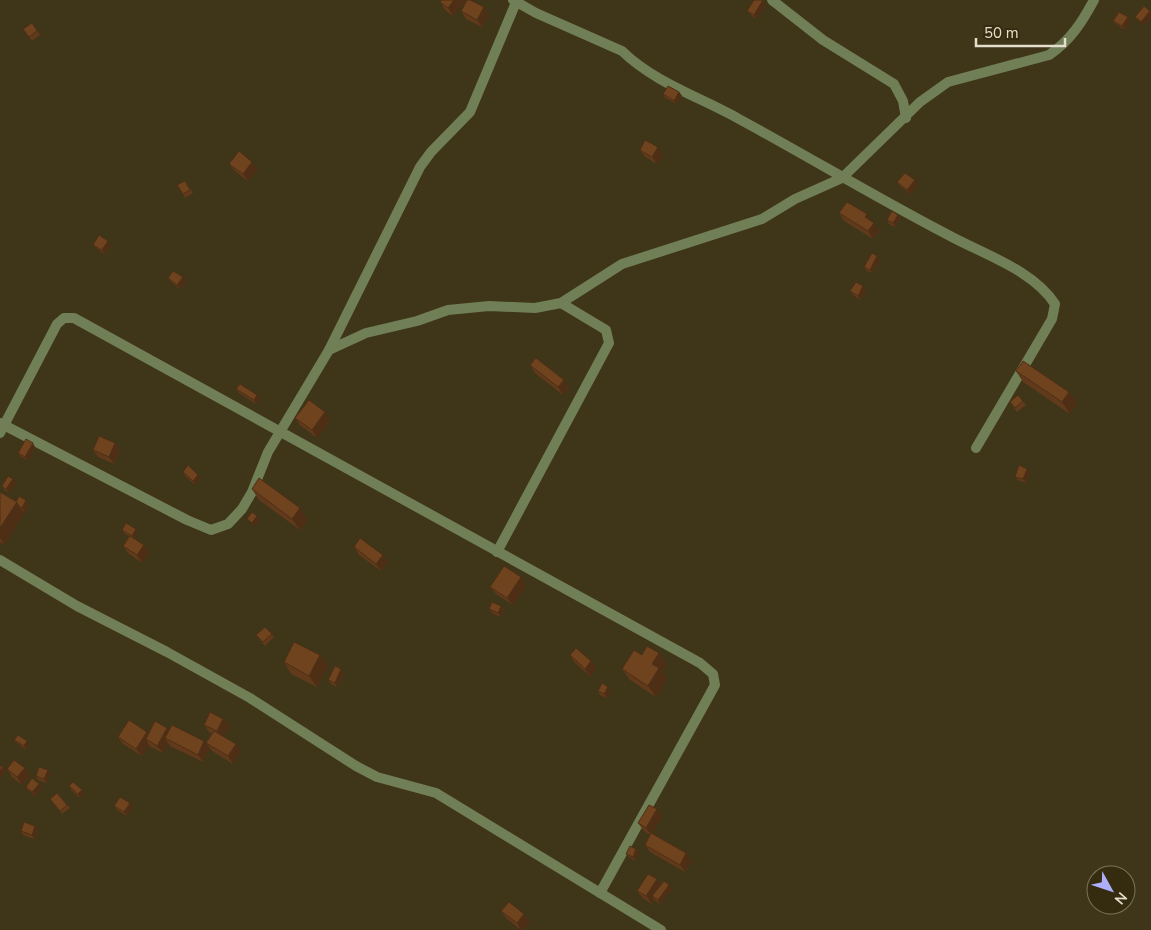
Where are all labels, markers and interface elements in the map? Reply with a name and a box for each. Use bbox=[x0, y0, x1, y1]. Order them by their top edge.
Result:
scale bar bbox=[976, 15, 1065, 47]
text: 50 m bbox=[984, 23, 1019, 43]
north arrow bbox=[1086, 865, 1136, 915]
text: N bbox=[1110, 888, 1131, 908]

